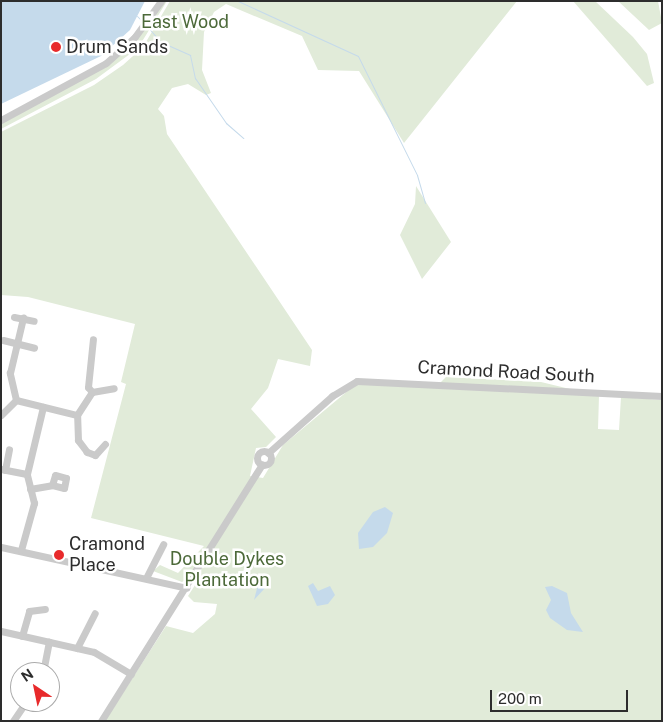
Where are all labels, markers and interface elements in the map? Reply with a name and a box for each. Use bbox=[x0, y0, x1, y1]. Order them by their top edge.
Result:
park label: East Wood bbox=[141, 11, 229, 33]
place label: Drum Sands bbox=[66, 36, 168, 58]
marker: Drum Sands bbox=[50, 41, 62, 53]
street label: Cramond Road South bbox=[417, 357, 595, 387]
place label: Cramond Place bbox=[69, 534, 145, 576]
marker: Cramond Place bbox=[53, 549, 65, 561]
park label: Double Dykes Plantation bbox=[170, 549, 284, 592]
north arrow bbox=[10, 662, 60, 712]
text: N bbox=[18, 666, 36, 685]
scale bar bbox=[493, 680, 630, 712]
text: 200 m bbox=[498, 690, 542, 707]

